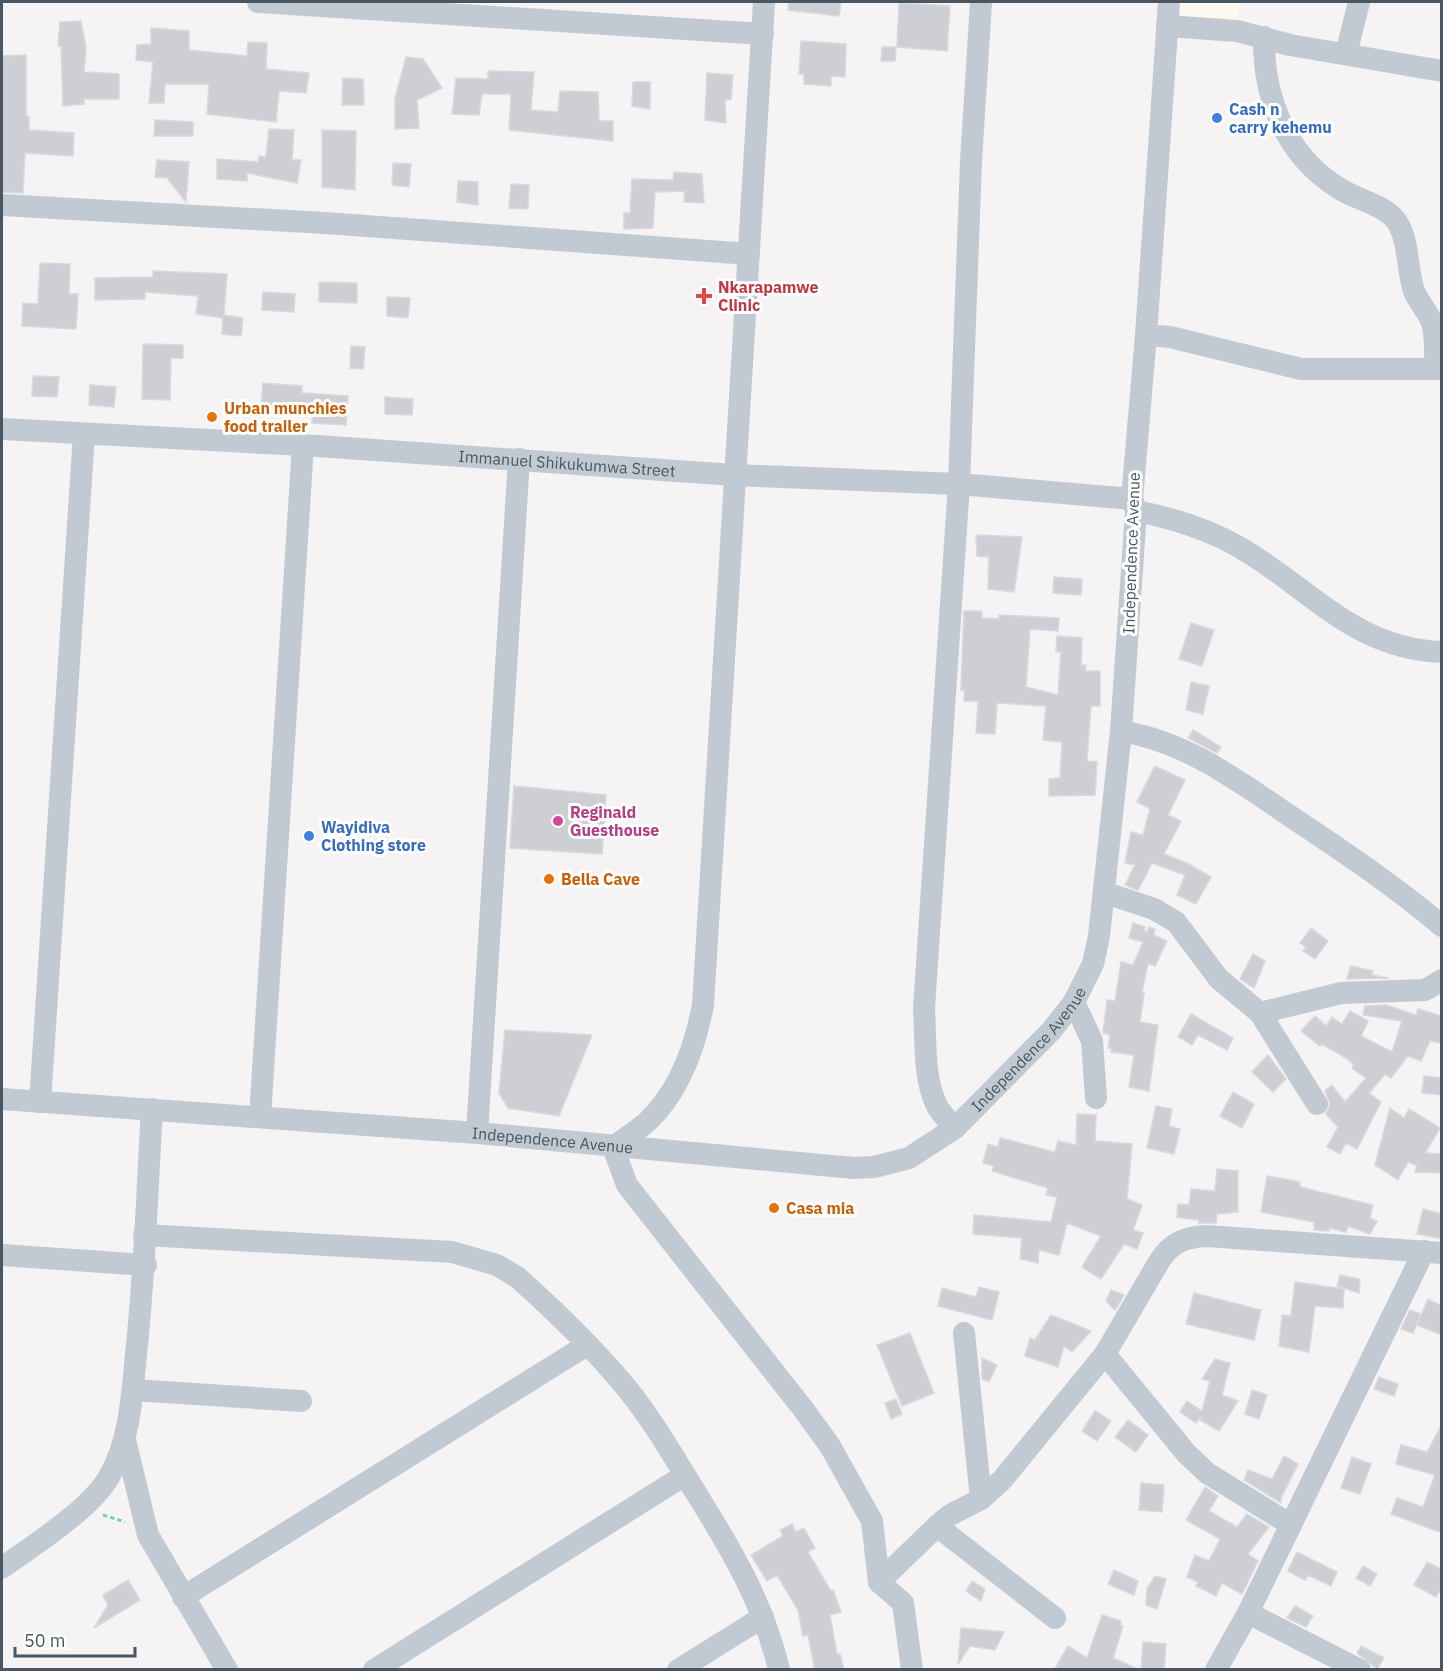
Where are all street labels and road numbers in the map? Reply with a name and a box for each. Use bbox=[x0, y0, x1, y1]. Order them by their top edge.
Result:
street label: Immanuel Shikukumwa Street bbox=[458, 446, 676, 481]
street label: Independence Avenue bbox=[1118, 472, 1144, 634]
street label: Independence Avenue bbox=[967, 983, 1090, 1116]
street label: Independence Avenue bbox=[471, 1123, 634, 1157]

